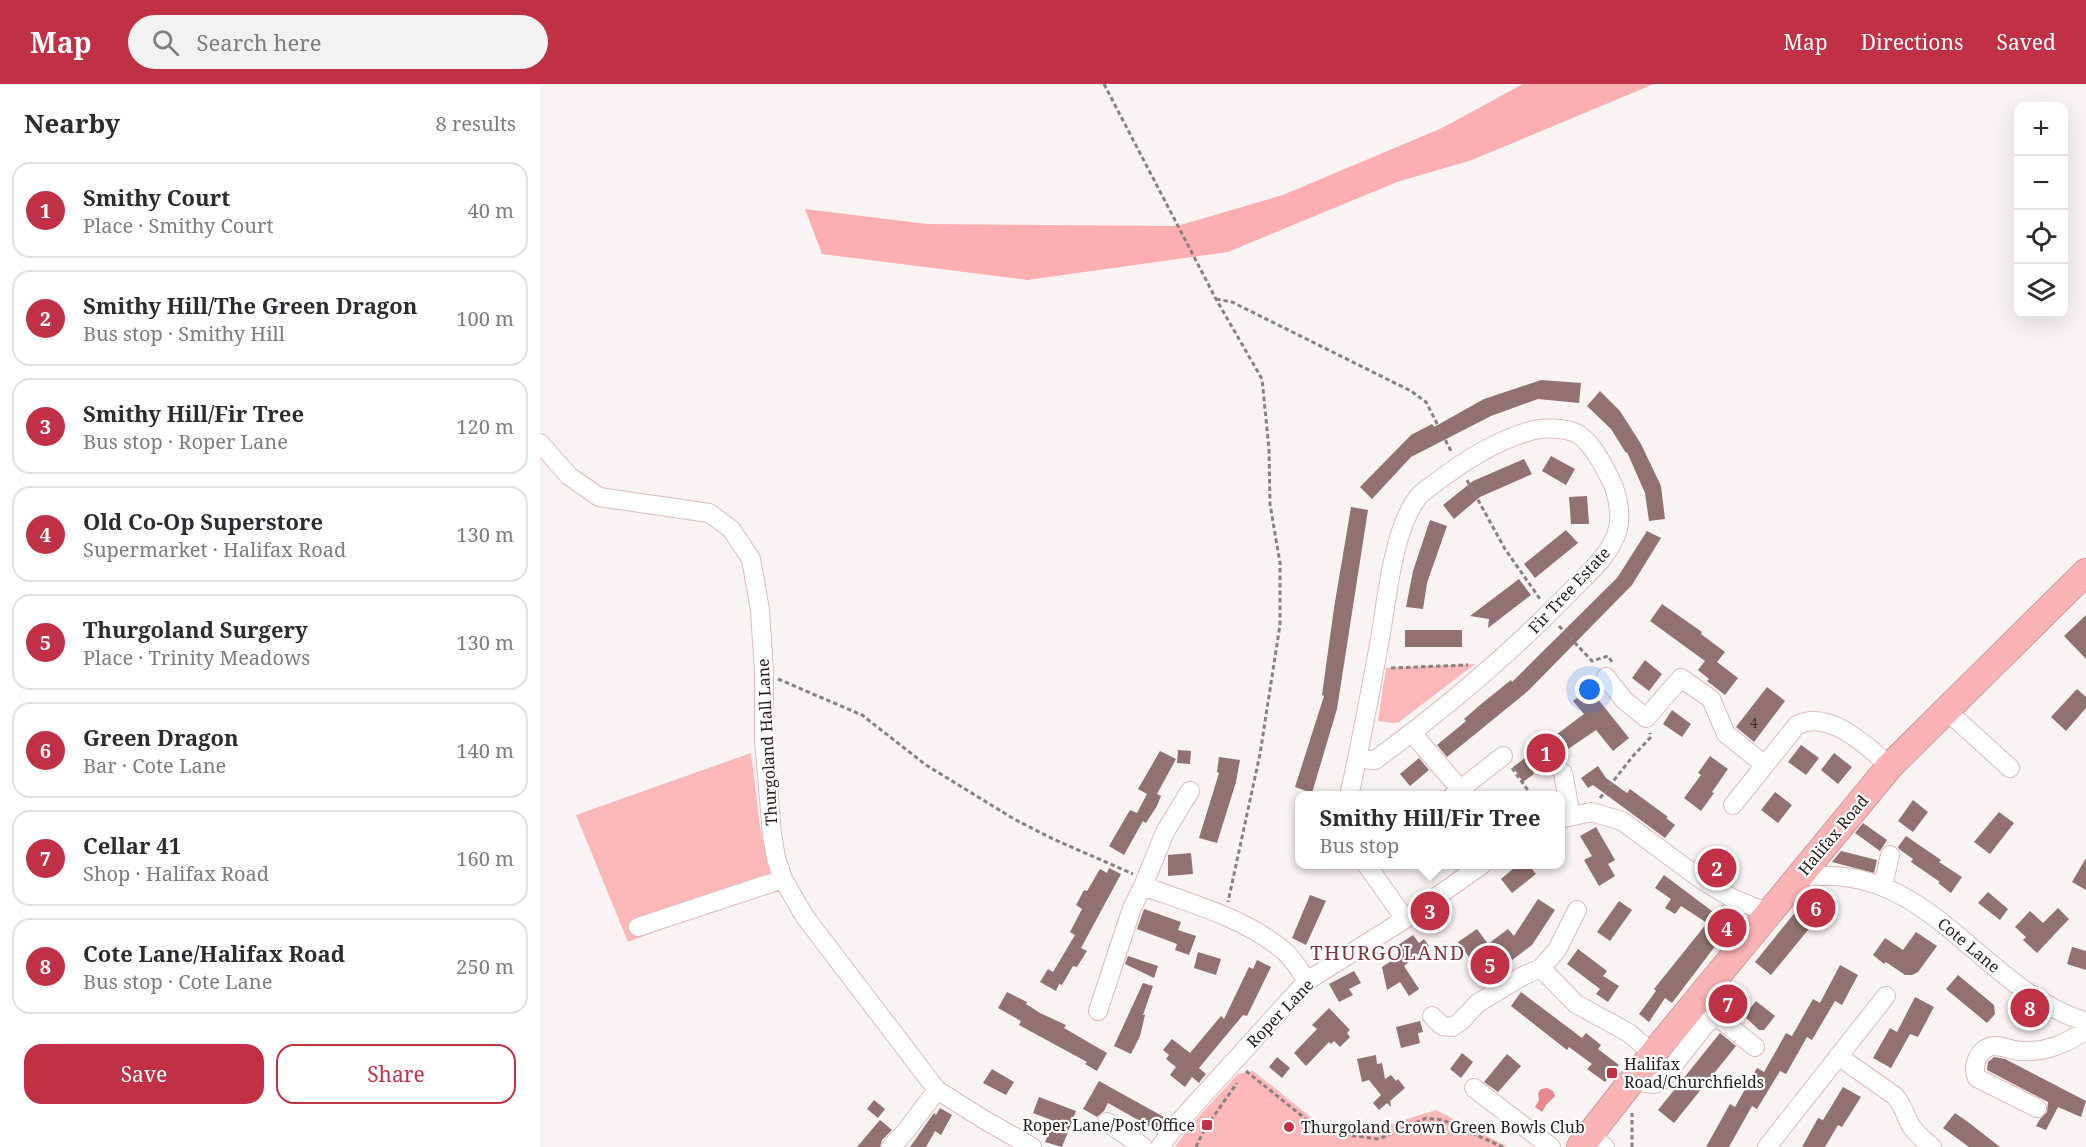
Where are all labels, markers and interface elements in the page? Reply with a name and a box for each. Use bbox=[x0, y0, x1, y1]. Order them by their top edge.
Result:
search box bbox=[128, 15, 548, 69]
text: Map bbox=[30, 23, 92, 61]
icon: search bbox=[149, 26, 182, 59]
text: Search here bbox=[197, 27, 321, 57]
text: Map bbox=[1783, 28, 1828, 56]
text: Directions bbox=[1861, 28, 1963, 56]
text: Saved bbox=[1996, 28, 2056, 56]
map controls bbox=[2014, 102, 2068, 318]
button: + bbox=[2014, 102, 2068, 156]
text: Nearby bbox=[24, 105, 120, 141]
text: 8 results bbox=[436, 110, 516, 137]
button: − bbox=[2014, 156, 2068, 210]
text: Smithy Court bbox=[83, 182, 230, 212]
text: 1 bbox=[40, 197, 51, 224]
text: 40 m bbox=[468, 197, 514, 224]
button: locate bbox=[2014, 210, 2068, 264]
text: Place · Smithy Court bbox=[83, 212, 273, 239]
button: layers bbox=[2014, 264, 2068, 318]
text: Smithy Hill/The Green Dragon bbox=[83, 290, 417, 320]
text: 2 bbox=[40, 305, 51, 332]
text: 100 m bbox=[456, 305, 514, 332]
text: Bus stop · Smithy Hill bbox=[83, 320, 285, 347]
text: Smithy Hill/Fir Tree bbox=[83, 398, 304, 428]
text: 3 bbox=[40, 413, 51, 440]
text: 120 m bbox=[456, 413, 514, 440]
text: Bus stop · Roper Lane bbox=[83, 428, 288, 455]
text: Old Co-Op Superstore bbox=[83, 506, 323, 536]
text: 4 bbox=[40, 521, 51, 548]
text: 130 m bbox=[456, 521, 514, 548]
text: Supermarket · Halifax Road bbox=[83, 536, 346, 563]
street label: Fir Tree Estate bbox=[1523, 542, 1615, 638]
text: Thurgoland Surgery bbox=[83, 614, 308, 644]
text: 5 bbox=[40, 629, 51, 656]
text: 130 m bbox=[456, 629, 514, 656]
text: Place · Trinity Meadows bbox=[83, 644, 310, 671]
street label: Thurgoland Hall Lane bbox=[752, 658, 782, 826]
your location bbox=[1575, 675, 1604, 704]
house number: 4 bbox=[1750, 713, 1758, 732]
text: Green Dragon bbox=[83, 722, 239, 752]
pin: 1 bbox=[1526, 730, 1566, 776]
text: 6 bbox=[40, 737, 51, 764]
text: 140 m bbox=[456, 737, 514, 764]
text: Bar · Cote Lane bbox=[83, 752, 226, 779]
street label: Halifax Road bbox=[1793, 790, 1873, 880]
popup bbox=[1295, 791, 1565, 869]
text: Smithy Hill/Fir Tree bbox=[1319, 802, 1541, 832]
text: Cellar 41 bbox=[83, 830, 181, 860]
text: Bus stop bbox=[1319, 832, 1399, 859]
text: 7 bbox=[40, 845, 51, 872]
text: 160 m bbox=[456, 845, 514, 872]
pin: 2 bbox=[1698, 846, 1736, 890]
text: Shop · Halifax Road bbox=[83, 860, 269, 887]
pin: 6 bbox=[1796, 886, 1836, 930]
pin: 3 bbox=[1410, 888, 1450, 934]
pin: 4 bbox=[1708, 906, 1746, 950]
street label: Cote Lane bbox=[1933, 912, 2005, 978]
text: Cote Lane/Halifax Road bbox=[83, 938, 345, 968]
district label: THURGOLAND bbox=[1310, 939, 1466, 966]
pin: 5 bbox=[1470, 942, 1510, 988]
text: 8 bbox=[40, 953, 51, 980]
text: 250 m bbox=[456, 953, 514, 980]
text: Bus stop · Cote Lane bbox=[83, 968, 272, 995]
street label: Roper Lane bbox=[1242, 974, 1318, 1052]
pin: 7 bbox=[1708, 982, 1748, 1026]
pin: 8 bbox=[2010, 986, 2050, 1030]
button: Save bbox=[24, 1044, 264, 1104]
button: Share bbox=[276, 1044, 516, 1104]
place label: Halifax Road/Churchfields bbox=[1624, 1053, 1764, 1093]
marker: Halifax Road/Churchfields bbox=[1605, 1066, 1619, 1080]
place label: Roper Lane/Post Office bbox=[1022, 1114, 1195, 1136]
place label: Thurgoland Crown Green Bowls Club bbox=[1301, 1116, 1585, 1138]
marker: Roper Lane/Post Office bbox=[1200, 1118, 1214, 1132]
marker: Thurgoland Crown Green Bowls Club bbox=[1282, 1120, 1296, 1134]

